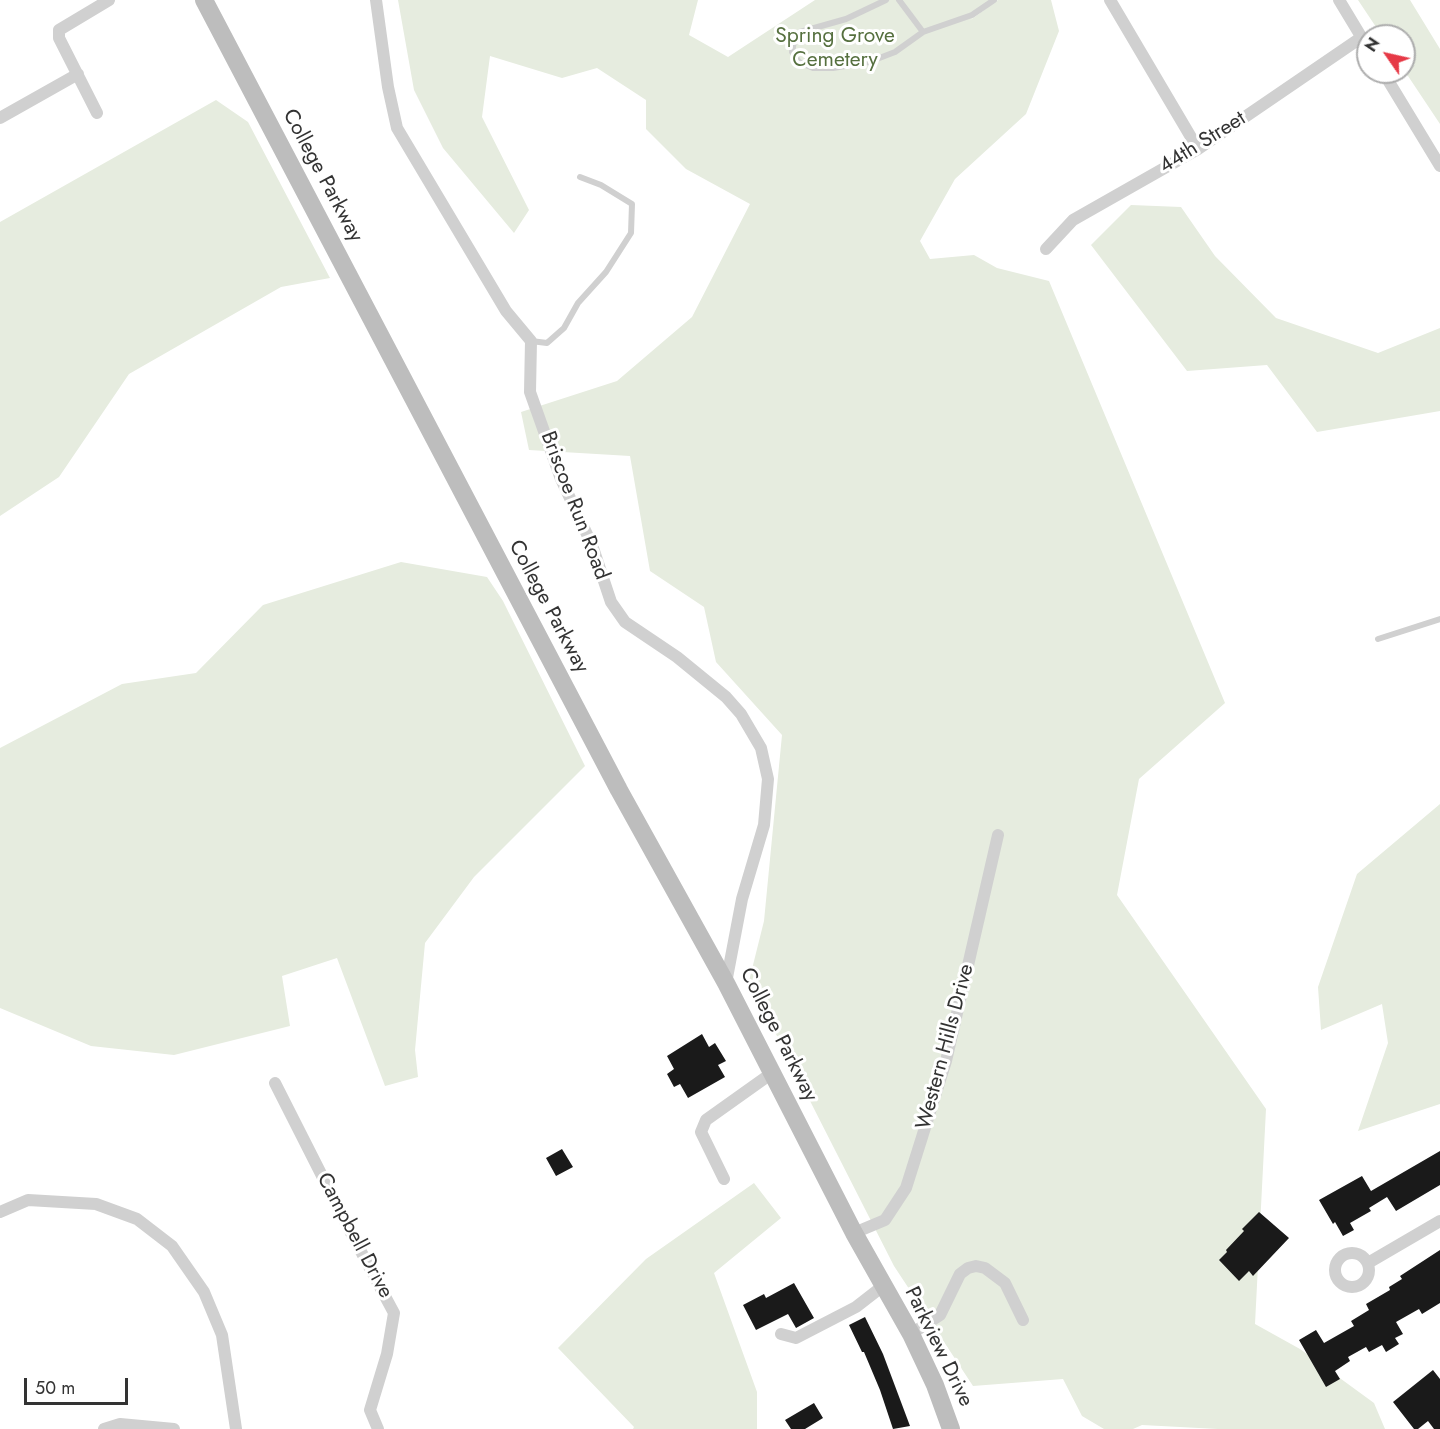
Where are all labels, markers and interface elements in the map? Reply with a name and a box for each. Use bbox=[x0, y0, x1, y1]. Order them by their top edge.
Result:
park label: Spring Grove Cemetery bbox=[775, 24, 895, 74]
north arrow bbox=[1356, 24, 1416, 84]
text: N bbox=[1359, 33, 1385, 56]
street label: College Parkway bbox=[276, 105, 368, 247]
street label: 44th Street bbox=[1155, 107, 1251, 179]
street label: Briscoe Run Road bbox=[534, 428, 614, 584]
street label: College Parkway bbox=[502, 536, 594, 678]
street label: Western Hills Drive bbox=[912, 961, 980, 1133]
street label: College Parkway bbox=[733, 964, 823, 1106]
street label: Campbell Drive bbox=[310, 1169, 398, 1303]
street label: Parkview Drive bbox=[898, 1283, 978, 1411]
scale bar bbox=[27, 1366, 130, 1404]
text: 50 m bbox=[35, 1375, 75, 1401]

